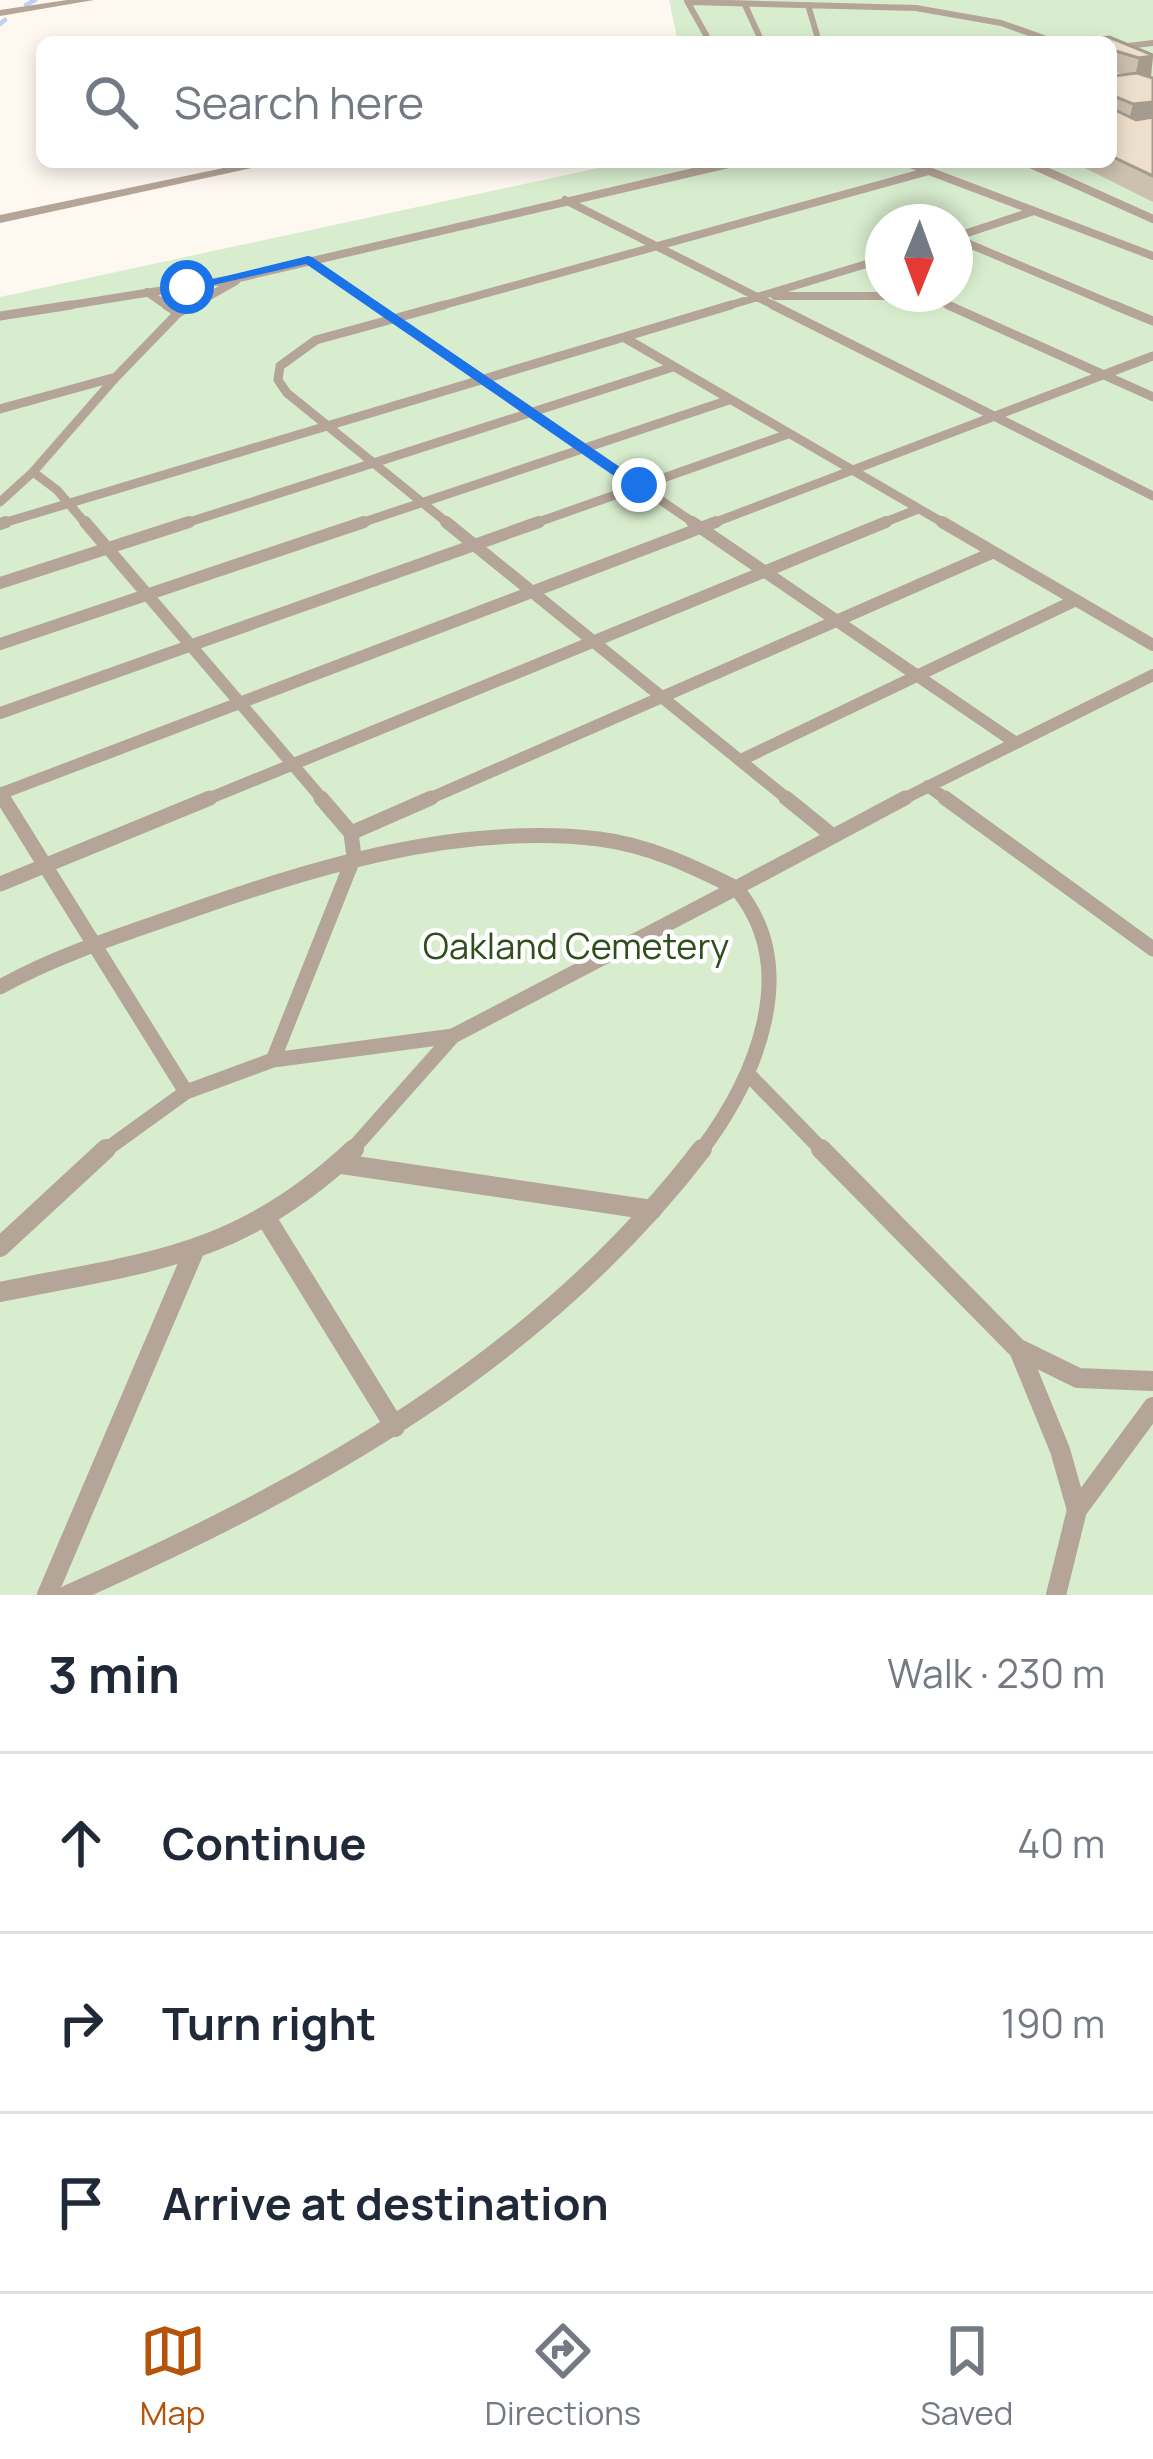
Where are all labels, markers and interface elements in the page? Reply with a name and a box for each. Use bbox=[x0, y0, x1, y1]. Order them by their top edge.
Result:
search box bbox=[36, 36, 1117, 168]
icon: search bbox=[78, 69, 144, 135]
text: Search here bbox=[174, 71, 424, 133]
north arrow bbox=[865, 204, 973, 312]
route start bbox=[160, 260, 214, 314]
route end bbox=[612, 458, 666, 512]
park label: Oakland Cemetery bbox=[423, 921, 729, 970]
text: 3 min bbox=[48, 1639, 180, 1708]
text: Walk · 230 m bbox=[887, 1646, 1105, 1700]
icon: ahead bbox=[48, 1810, 114, 1876]
text: Continue bbox=[162, 1812, 367, 1874]
text: 40 m bbox=[1017, 1816, 1105, 1870]
icon: right bbox=[48, 1990, 114, 2056]
text: Turn right bbox=[162, 1992, 376, 2054]
text: 190 m bbox=[1001, 1996, 1105, 2050]
icon: arrive bbox=[48, 2170, 114, 2236]
text: Arrive at destination bbox=[162, 2172, 609, 2234]
tab: Map bbox=[140, 2318, 206, 2435]
tab: Directions bbox=[485, 2318, 641, 2435]
tab: Saved bbox=[920, 2318, 1013, 2435]

